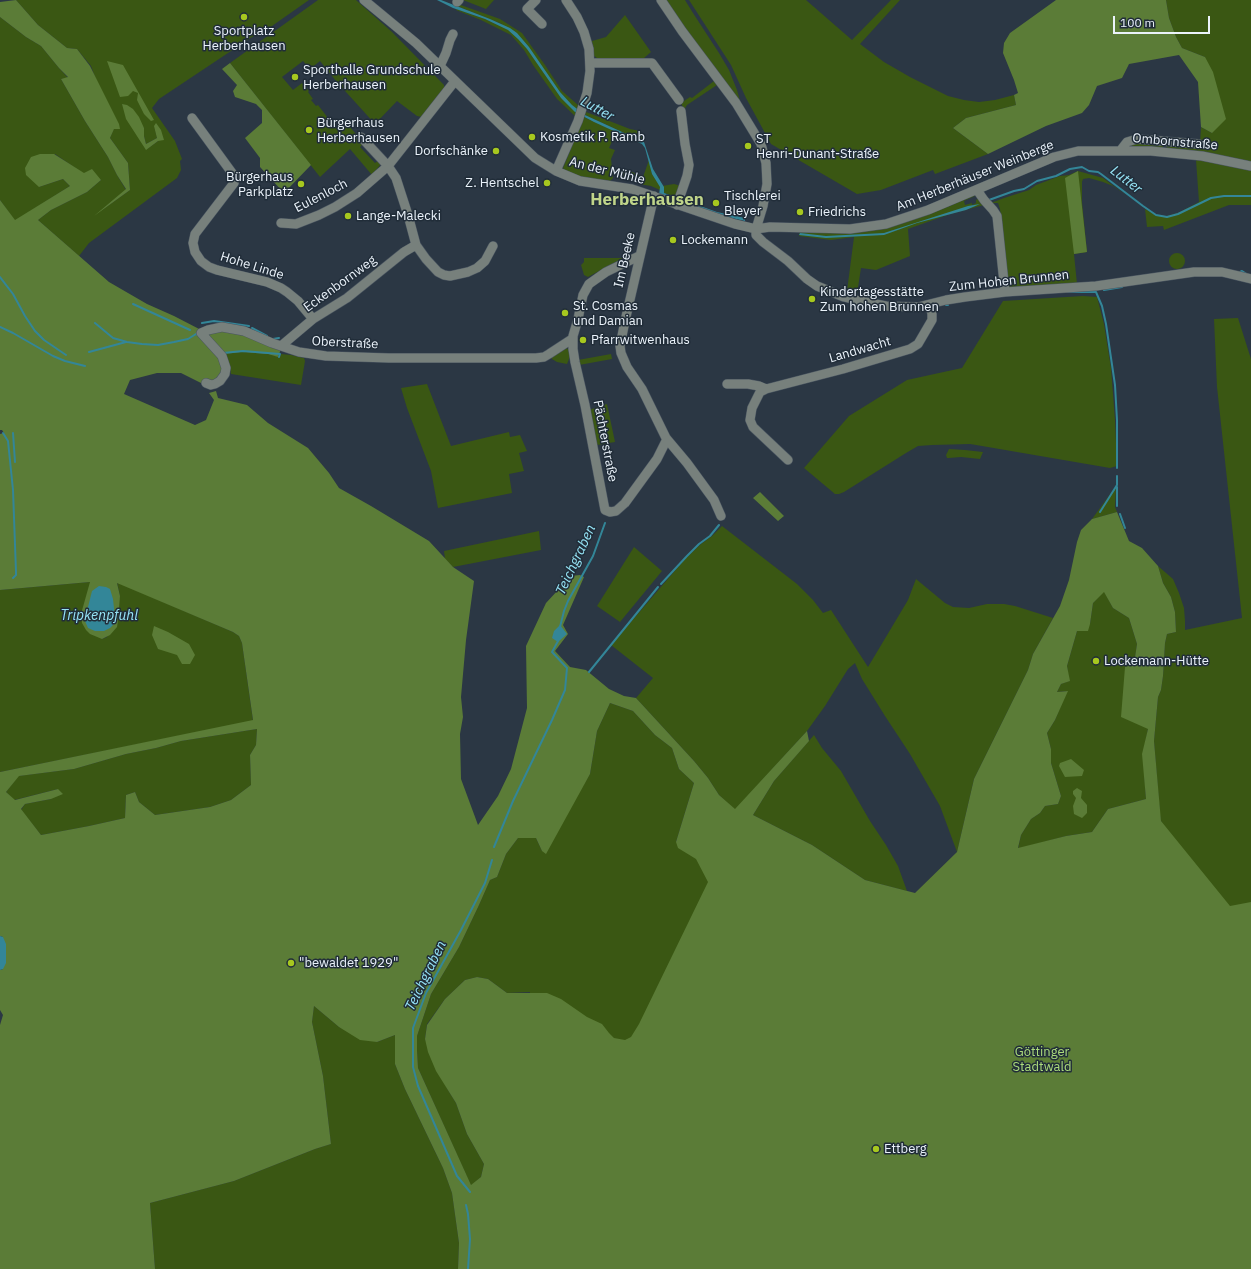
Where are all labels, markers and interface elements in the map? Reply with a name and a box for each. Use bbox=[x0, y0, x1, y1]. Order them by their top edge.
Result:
scale bar bbox=[1115, 8, 1212, 34]
marker: Sportplatz Herberhausen bbox=[239, 12, 249, 22]
text: 100 m bbox=[1120, 15, 1155, 30]
place label: Sportplatz Herberhausen bbox=[202, 23, 286, 54]
place label: Sporthalle Grundschule Herberhausen bbox=[303, 62, 441, 93]
marker: Sporthalle Grundschule Herberhausen bbox=[290, 72, 300, 82]
water label: Lutter bbox=[577, 93, 617, 125]
place label: Bürgerhaus Herberhausen bbox=[317, 115, 400, 146]
marker: Bürgerhaus Herberhausen bbox=[304, 125, 314, 135]
place label: Kosmetik P. Ramb bbox=[540, 129, 645, 145]
place label: ST Henri-Dunant-Straße bbox=[756, 131, 879, 162]
street label: Ombornstraße bbox=[1132, 131, 1218, 153]
marker: Kosmetik P. Ramb bbox=[527, 132, 537, 142]
street label: Am Herberhäuser Weinberge bbox=[894, 137, 1056, 215]
marker: ST Henri-Dunant-Straße bbox=[743, 141, 753, 151]
place label: Dorfschänke bbox=[415, 143, 488, 159]
marker: Dorfschänke bbox=[491, 146, 501, 156]
street label: An der Mühle bbox=[568, 154, 646, 188]
water label: Lutter bbox=[1107, 162, 1145, 198]
place label: Bürgerhaus Parkplatz bbox=[226, 169, 293, 200]
place label: Z. Hentschel bbox=[465, 175, 539, 191]
street label: Eulenloch bbox=[292, 176, 350, 216]
marker: Z. Hentschel bbox=[542, 178, 552, 188]
marker: Bürgerhaus Parkplatz bbox=[296, 179, 306, 189]
place label: Tischlerei Bleyer bbox=[724, 188, 781, 219]
district label: Herberhausen bbox=[590, 190, 704, 210]
marker: Tischlerei Bleyer bbox=[711, 198, 721, 208]
place label: Friedrichs bbox=[808, 204, 866, 220]
marker: Friedrichs bbox=[795, 207, 805, 217]
place label: Lange-Malecki bbox=[356, 208, 441, 224]
marker: Lange-Malecki bbox=[343, 211, 353, 221]
street label: Im Beeke bbox=[611, 231, 639, 289]
place label: Lockemann bbox=[681, 232, 748, 248]
marker: Lockemann bbox=[668, 235, 678, 245]
street label: Hohe Linde bbox=[218, 249, 286, 283]
street label: Eckenbornweg bbox=[301, 252, 379, 316]
street label: Zum Hohen Brunnen bbox=[948, 267, 1070, 295]
place label: Kindertagesstätte Zum hohen Brunnen bbox=[820, 284, 939, 315]
marker: Kindertagesstätte Zum hohen Brunnen bbox=[807, 294, 817, 304]
place label: St. Cosmas und Damian bbox=[573, 298, 643, 329]
marker: St. Cosmas und Damian bbox=[560, 308, 570, 318]
place label: Pfarrwitwenhaus bbox=[591, 332, 690, 348]
street label: Oberstraße bbox=[311, 333, 379, 353]
street label: Landwacht bbox=[827, 334, 893, 366]
marker: Pfarrwitwenhaus bbox=[578, 335, 588, 345]
street label: Pächterstraße bbox=[589, 399, 621, 483]
water label: Teichgraben bbox=[552, 522, 600, 598]
water label: Tripkenpfuhl bbox=[60, 608, 138, 624]
place label: Lockemann-Hütte bbox=[1104, 653, 1209, 669]
marker: Lockemann-Hütte bbox=[1091, 656, 1101, 666]
water label: Teichgraben bbox=[402, 938, 450, 1014]
place label: "bewaldet 1929" bbox=[299, 955, 398, 971]
marker: "bewaldet 1929" bbox=[286, 958, 296, 968]
park label: Göttinger Stadtwald bbox=[1012, 1044, 1072, 1075]
place label: Ettberg bbox=[884, 1141, 927, 1157]
marker: Ettberg bbox=[871, 1144, 881, 1154]

